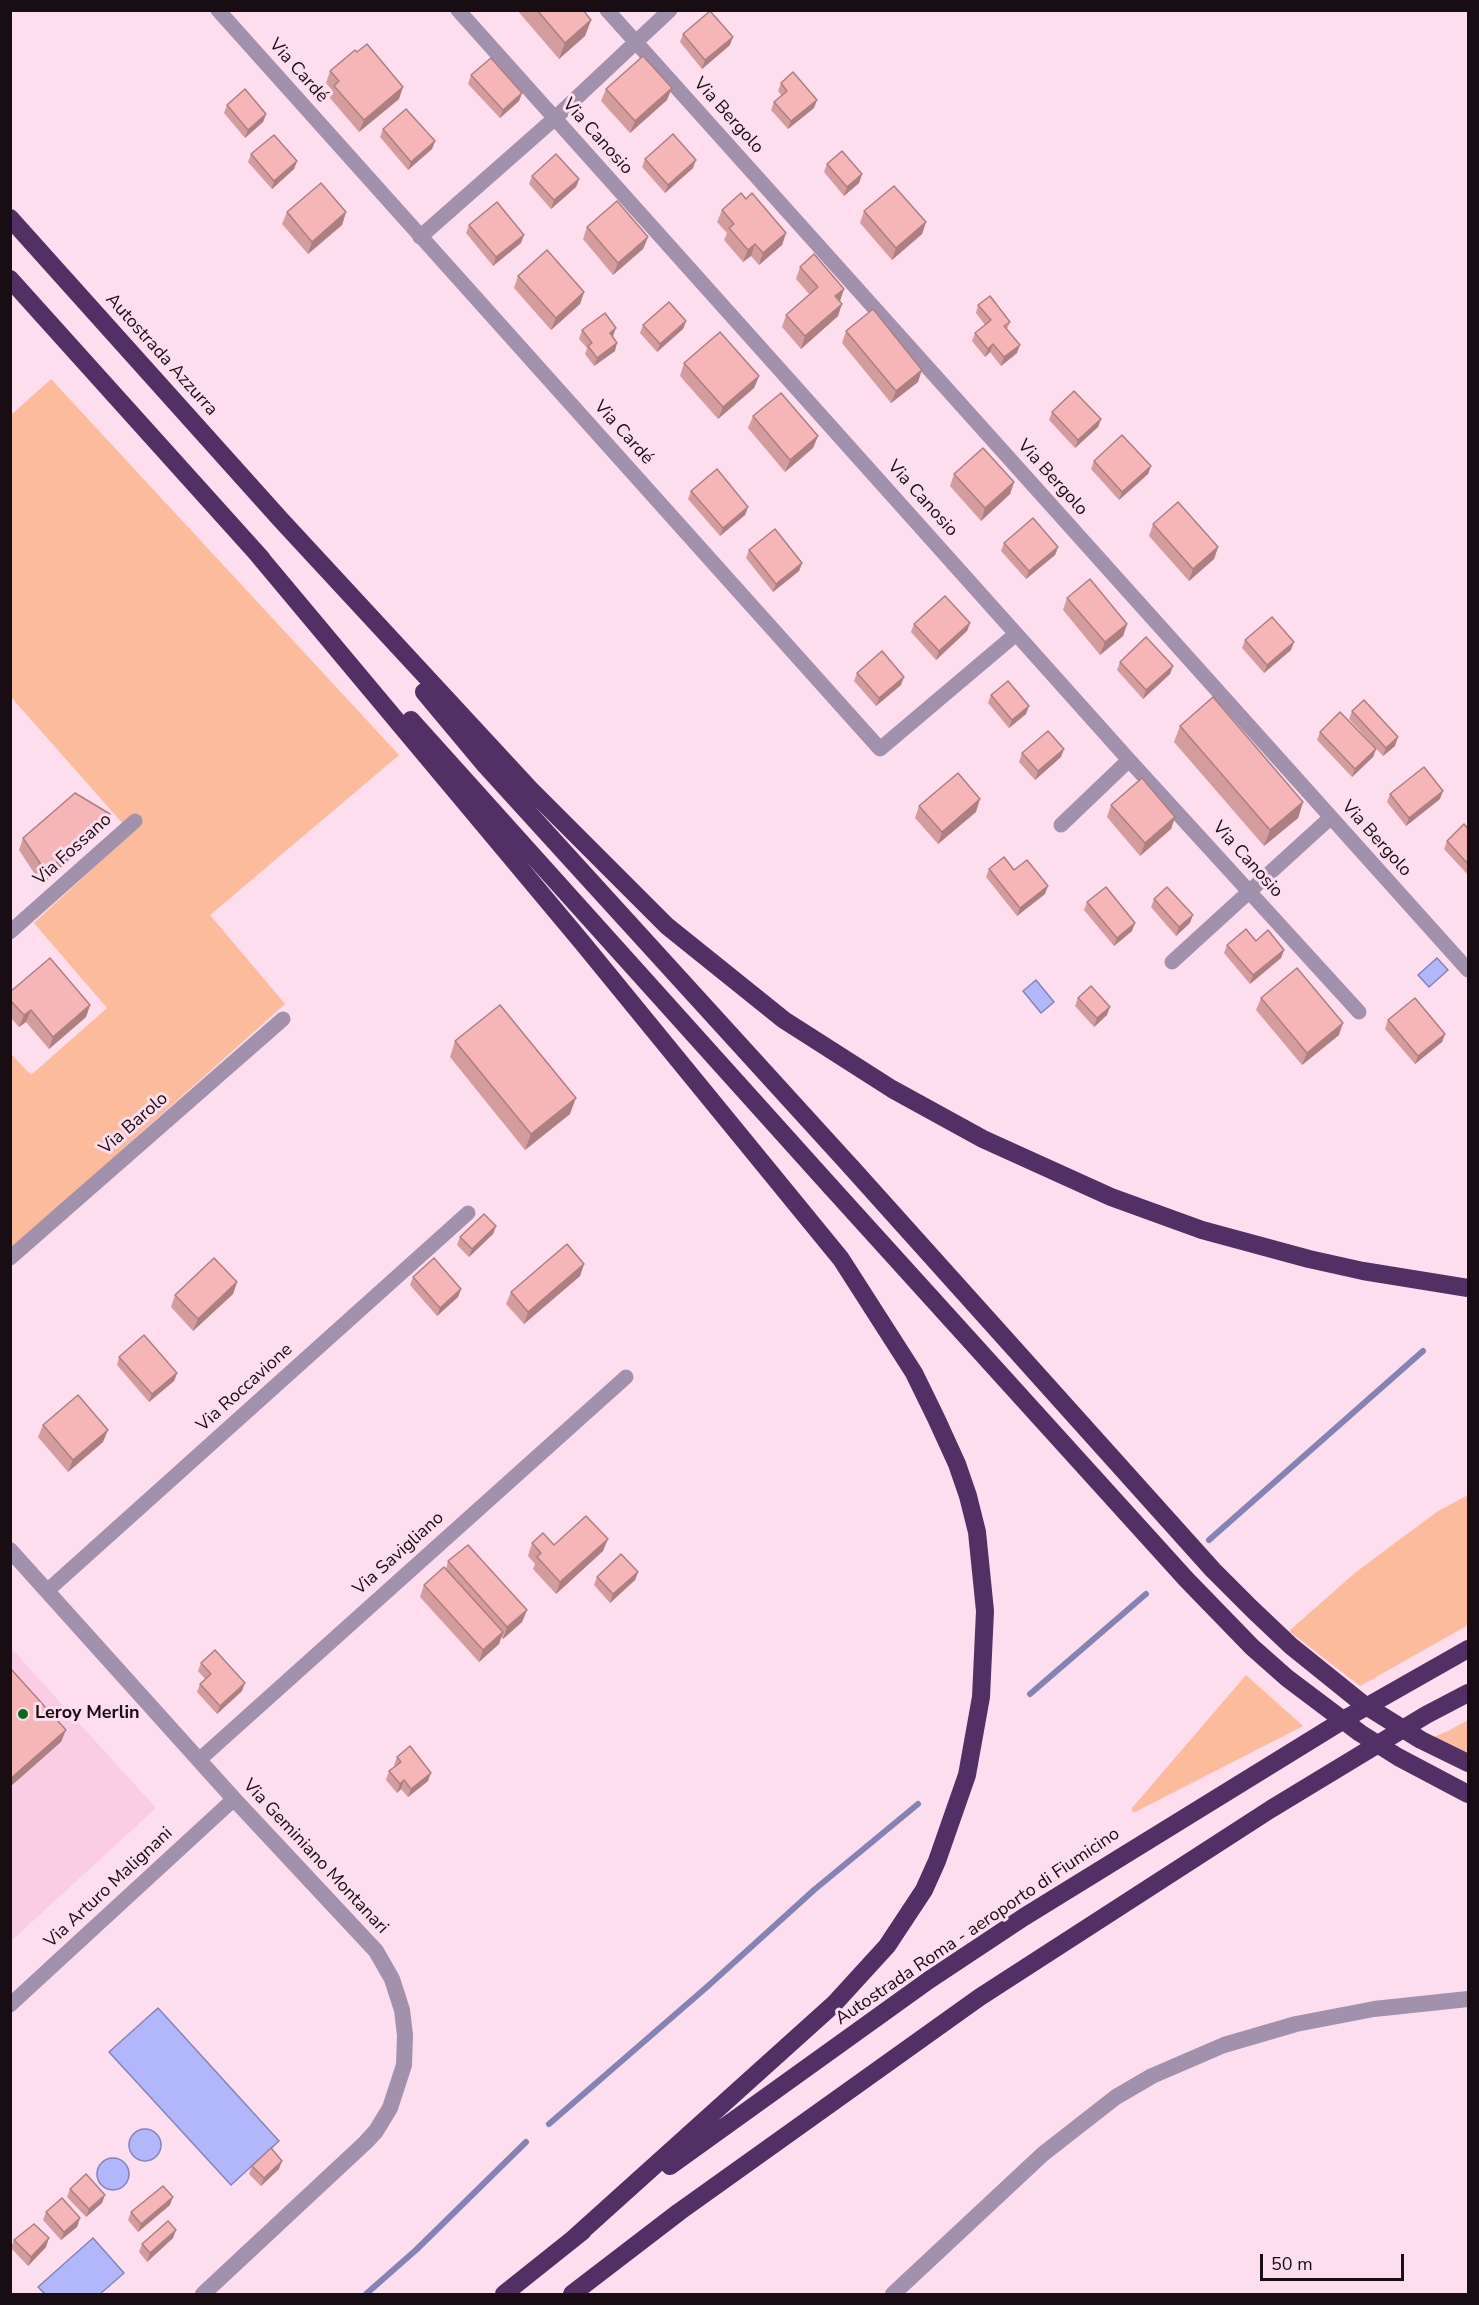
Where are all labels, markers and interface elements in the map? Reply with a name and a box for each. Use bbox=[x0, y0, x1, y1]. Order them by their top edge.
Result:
street label: Via Cardé bbox=[264, 35, 332, 107]
street label: Via Bergolo bbox=[688, 74, 768, 158]
street label: Via Canosio bbox=[557, 94, 637, 180]
street label: Autostrada Azzurra bbox=[100, 289, 222, 421]
street label: Via Cardé bbox=[589, 397, 657, 469]
street label: Via Bergolo bbox=[1012, 436, 1092, 520]
street label: Via Canosio bbox=[882, 456, 962, 542]
street label: Via Bergolo bbox=[1336, 797, 1416, 881]
street label: Via Fossano bbox=[30, 809, 116, 891]
street label: Via Canosio bbox=[1207, 817, 1287, 903]
street label: Via Barolo bbox=[95, 1088, 173, 1160]
street label: Via Roccavione bbox=[193, 1339, 297, 1437]
street label: Via Savigliano bbox=[349, 1508, 449, 1600]
place label: Leroy Merlin bbox=[35, 1703, 140, 1725]
marker: Leroy Merlin bbox=[16, 1707, 30, 1721]
street label: Via Geminiano Montanari bbox=[238, 1775, 392, 1939]
street label: Via Arturo Malignani bbox=[40, 1823, 178, 1953]
street label: Autostrada Roma - aeroporto di Fiumicino bbox=[832, 1824, 1124, 2030]
scale bar bbox=[1263, 2242, 1407, 2280]
text: 50 m bbox=[1271, 2252, 1313, 2276]

